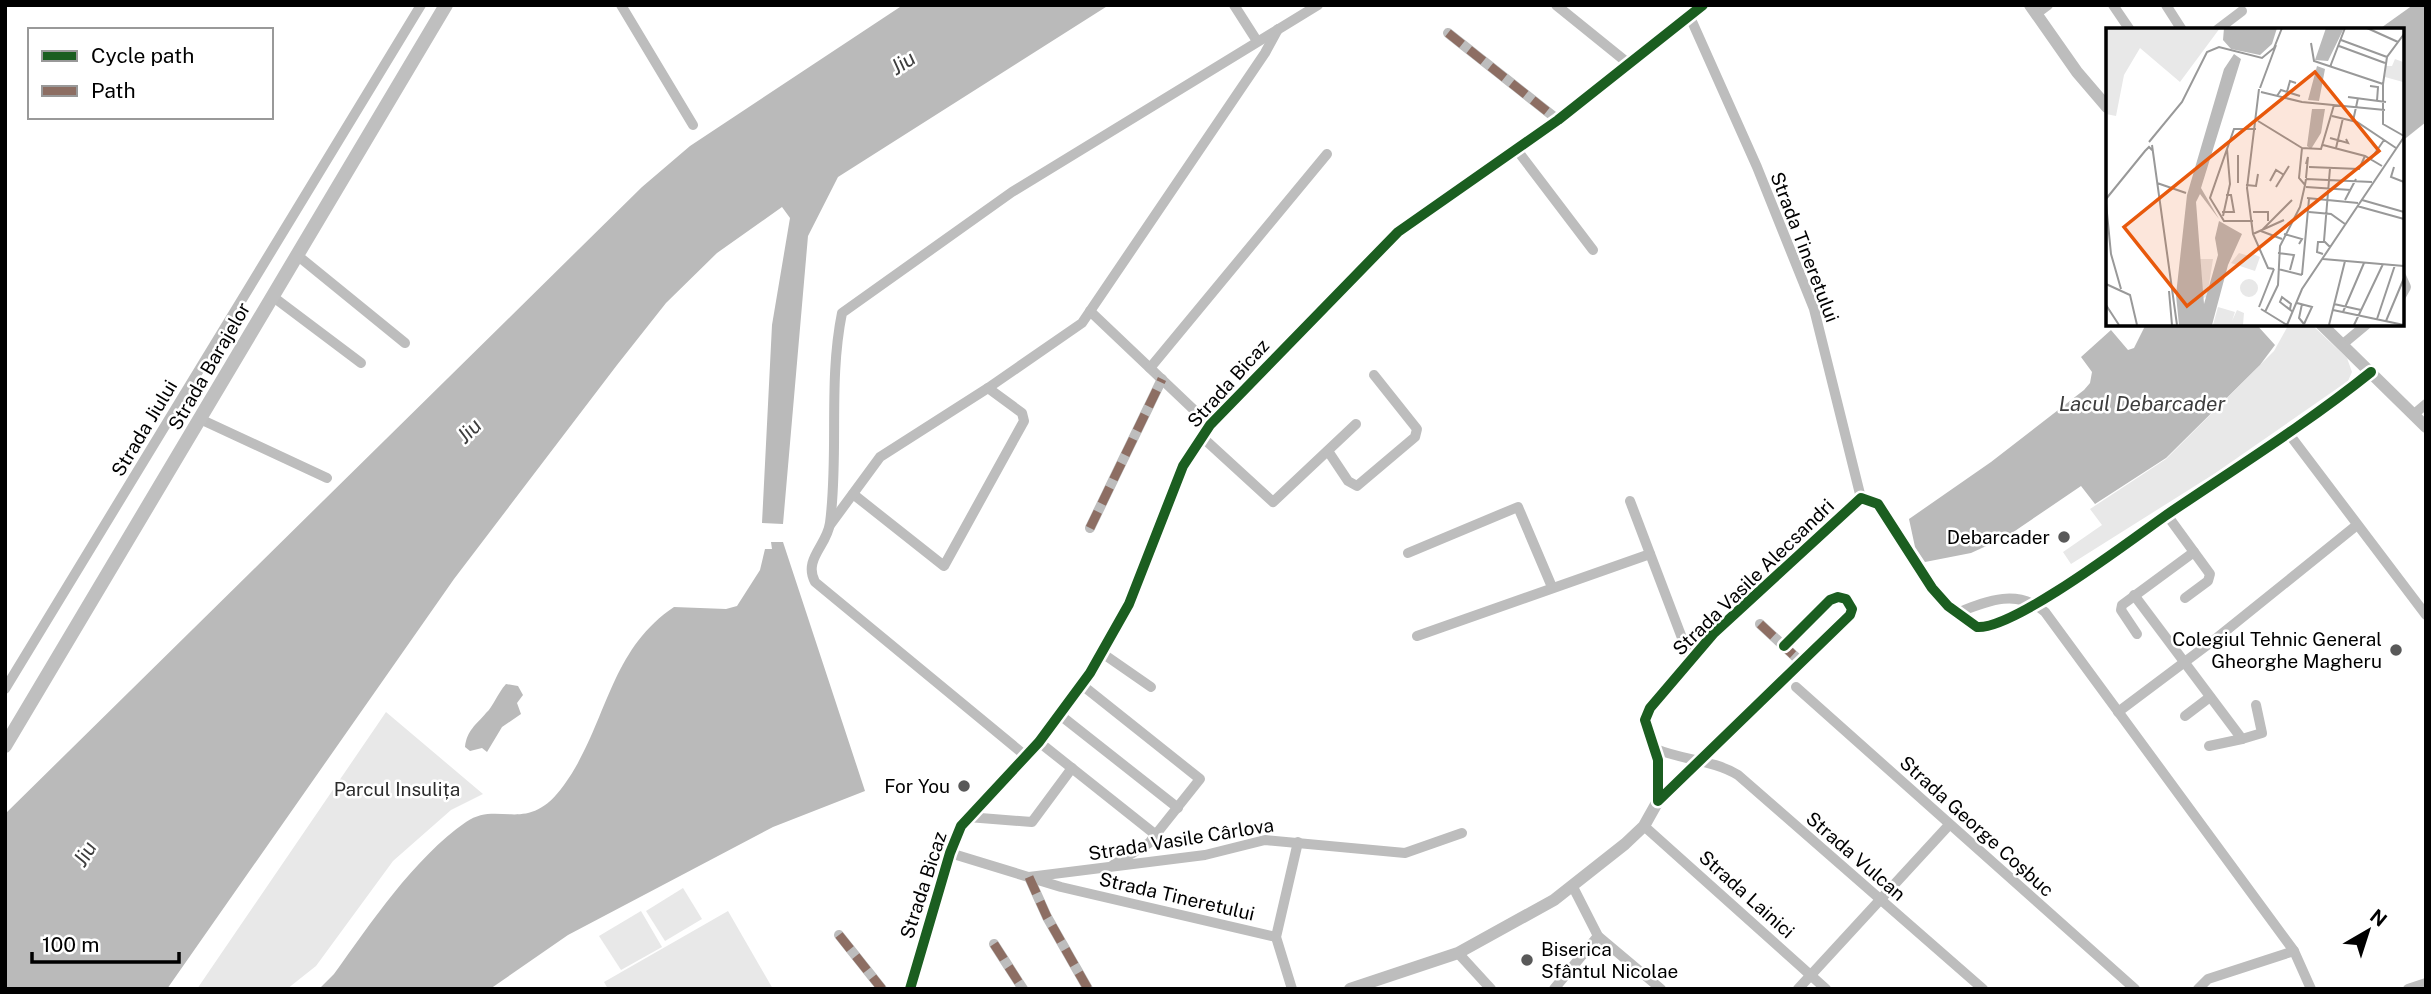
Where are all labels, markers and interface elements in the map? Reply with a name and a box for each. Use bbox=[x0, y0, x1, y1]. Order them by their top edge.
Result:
legend bbox=[28, 28, 273, 119]
inset map bbox=[2106, 28, 2403, 326]
text: Cycle path bbox=[91, 43, 194, 68]
water label: Jiu bbox=[885, 45, 920, 80]
text: Path bbox=[91, 78, 136, 103]
street label: Strada Tineretului bbox=[1766, 169, 1844, 325]
street label: Strada Barajelor bbox=[164, 298, 254, 434]
street label: Strada Bicaz bbox=[1183, 334, 1273, 432]
street label: Strada Jiului bbox=[107, 376, 181, 480]
water label: Lacul Debarcader bbox=[2059, 391, 2226, 416]
water label: Jiu bbox=[451, 413, 486, 448]
street label: Strada Vasile Alecsandri bbox=[1668, 494, 1838, 660]
place label: Debarcader bbox=[1947, 526, 2050, 548]
marker: Debarcader bbox=[2056, 529, 2072, 545]
place label: Colegiul Tehnic General Gheorghe Magheru bbox=[2172, 628, 2382, 672]
marker: Colegiul Tehnic General Gheorghe Magheru bbox=[2388, 642, 2404, 658]
street label: Strada George Coșbuc bbox=[1896, 751, 2058, 901]
place label: For You bbox=[884, 775, 950, 797]
park label: Parcul Insulița bbox=[334, 778, 460, 800]
marker: For You bbox=[956, 778, 972, 794]
street label: Strada Vulcan bbox=[1802, 807, 1910, 905]
street label: Strada Vasile Cârlova bbox=[1087, 813, 1275, 865]
street label: Strada Bicaz bbox=[895, 829, 951, 941]
water label: Jiu bbox=[67, 837, 102, 871]
street label: Strada Lainici bbox=[1695, 846, 1799, 942]
street label: Strada Tineretului bbox=[1097, 867, 1257, 925]
north arrow bbox=[2333, 896, 2403, 966]
text: N bbox=[2366, 905, 2391, 931]
scale bar bbox=[32, 920, 178, 964]
text: 100 m bbox=[42, 932, 99, 957]
place label: Biserica Sfântul Nicolae bbox=[1541, 938, 1678, 982]
marker: Biserica Sfântul Nicolae bbox=[1519, 952, 1535, 968]

